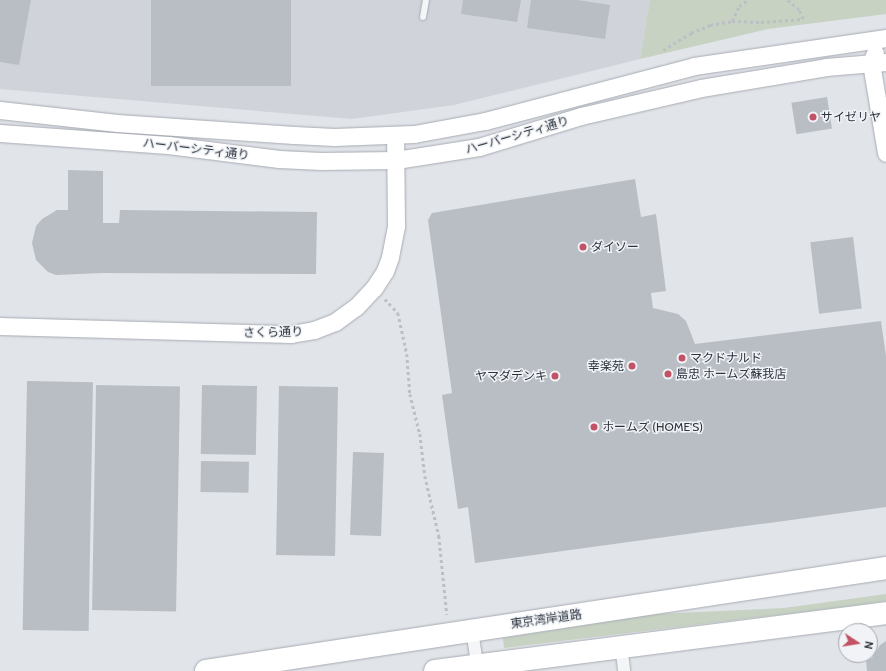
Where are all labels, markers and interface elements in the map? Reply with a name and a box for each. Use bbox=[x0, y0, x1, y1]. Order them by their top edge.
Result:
place label: サイゼリヤ bbox=[821, 110, 881, 124]
marker: サイゼリヤ bbox=[808, 112, 818, 122]
street label: ハーバーシティ通り bbox=[463, 113, 571, 157]
street label: ハーバーシティ通り bbox=[142, 135, 250, 163]
place label: ダイソー bbox=[591, 240, 639, 254]
marker: ダイソー bbox=[578, 242, 588, 252]
street label: さくら通り bbox=[243, 324, 303, 340]
place label: マクドナルド bbox=[690, 351, 762, 365]
marker: マクドナルド bbox=[677, 353, 687, 363]
place label: 幸楽苑 bbox=[588, 359, 624, 373]
marker: 幸楽苑 bbox=[627, 361, 637, 371]
place label: 島忠 ホームズ蘇我店 bbox=[676, 367, 787, 381]
place label: ヤマダデンキ bbox=[475, 369, 547, 383]
marker: 島忠 ホームズ蘇我店 bbox=[663, 369, 673, 379]
marker: ヤマダデンキ bbox=[550, 371, 560, 381]
place label: ホームズ (HOME'S) bbox=[602, 420, 703, 434]
marker: ホームズ (HOME'S) bbox=[589, 422, 599, 432]
street label: 東京湾岸道路 bbox=[509, 607, 583, 631]
north arrow bbox=[838, 623, 878, 663]
text: N bbox=[861, 640, 876, 651]

